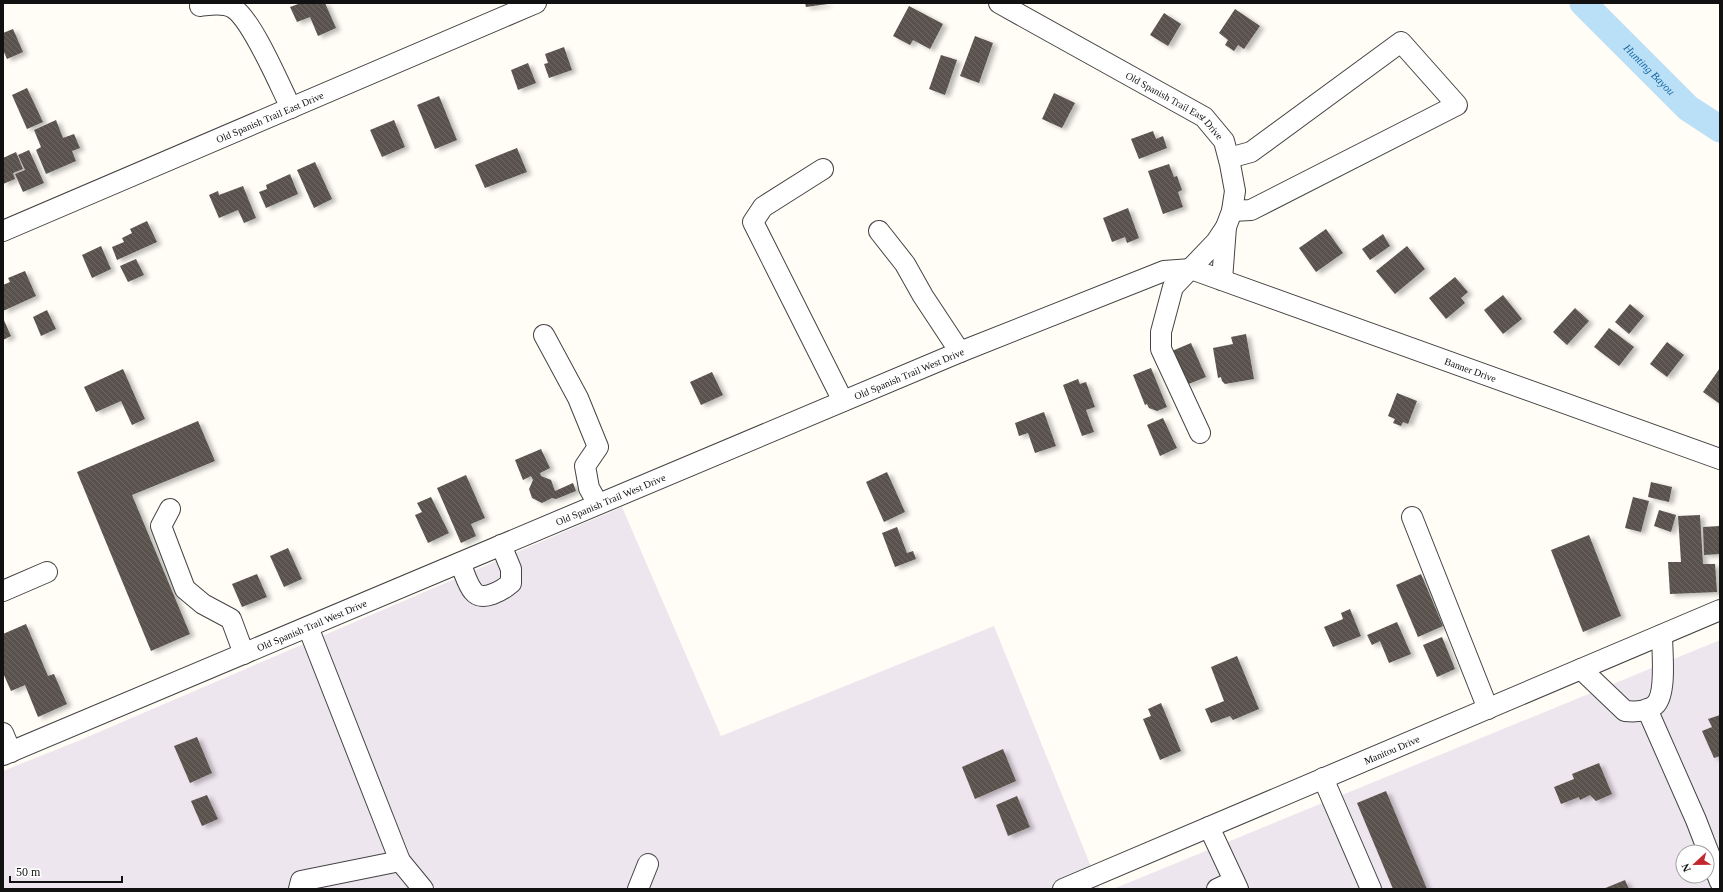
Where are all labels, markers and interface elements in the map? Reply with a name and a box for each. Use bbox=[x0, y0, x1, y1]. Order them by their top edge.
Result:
water label: Hunting Bayou bbox=[1621, 41, 1678, 98]
street label: Old Spanish Trail East Drive bbox=[1124, 70, 1226, 142]
street label: Old Spanish Trail East Drive bbox=[214, 89, 326, 145]
street label: Old Spanish Trail West Drive bbox=[853, 346, 966, 402]
street label: Banner Drive bbox=[1443, 356, 1498, 384]
street label: Old Spanish Trail West Drive bbox=[554, 472, 668, 528]
street label: Old Spanish Trail West Drive bbox=[255, 597, 369, 653]
street label: Manitou Drive bbox=[1362, 733, 1422, 767]
north arrow bbox=[1675, 844, 1715, 884]
scale bar bbox=[10, 858, 122, 884]
text: N bbox=[1679, 862, 1693, 874]
text: 50 m bbox=[16, 865, 41, 879]

